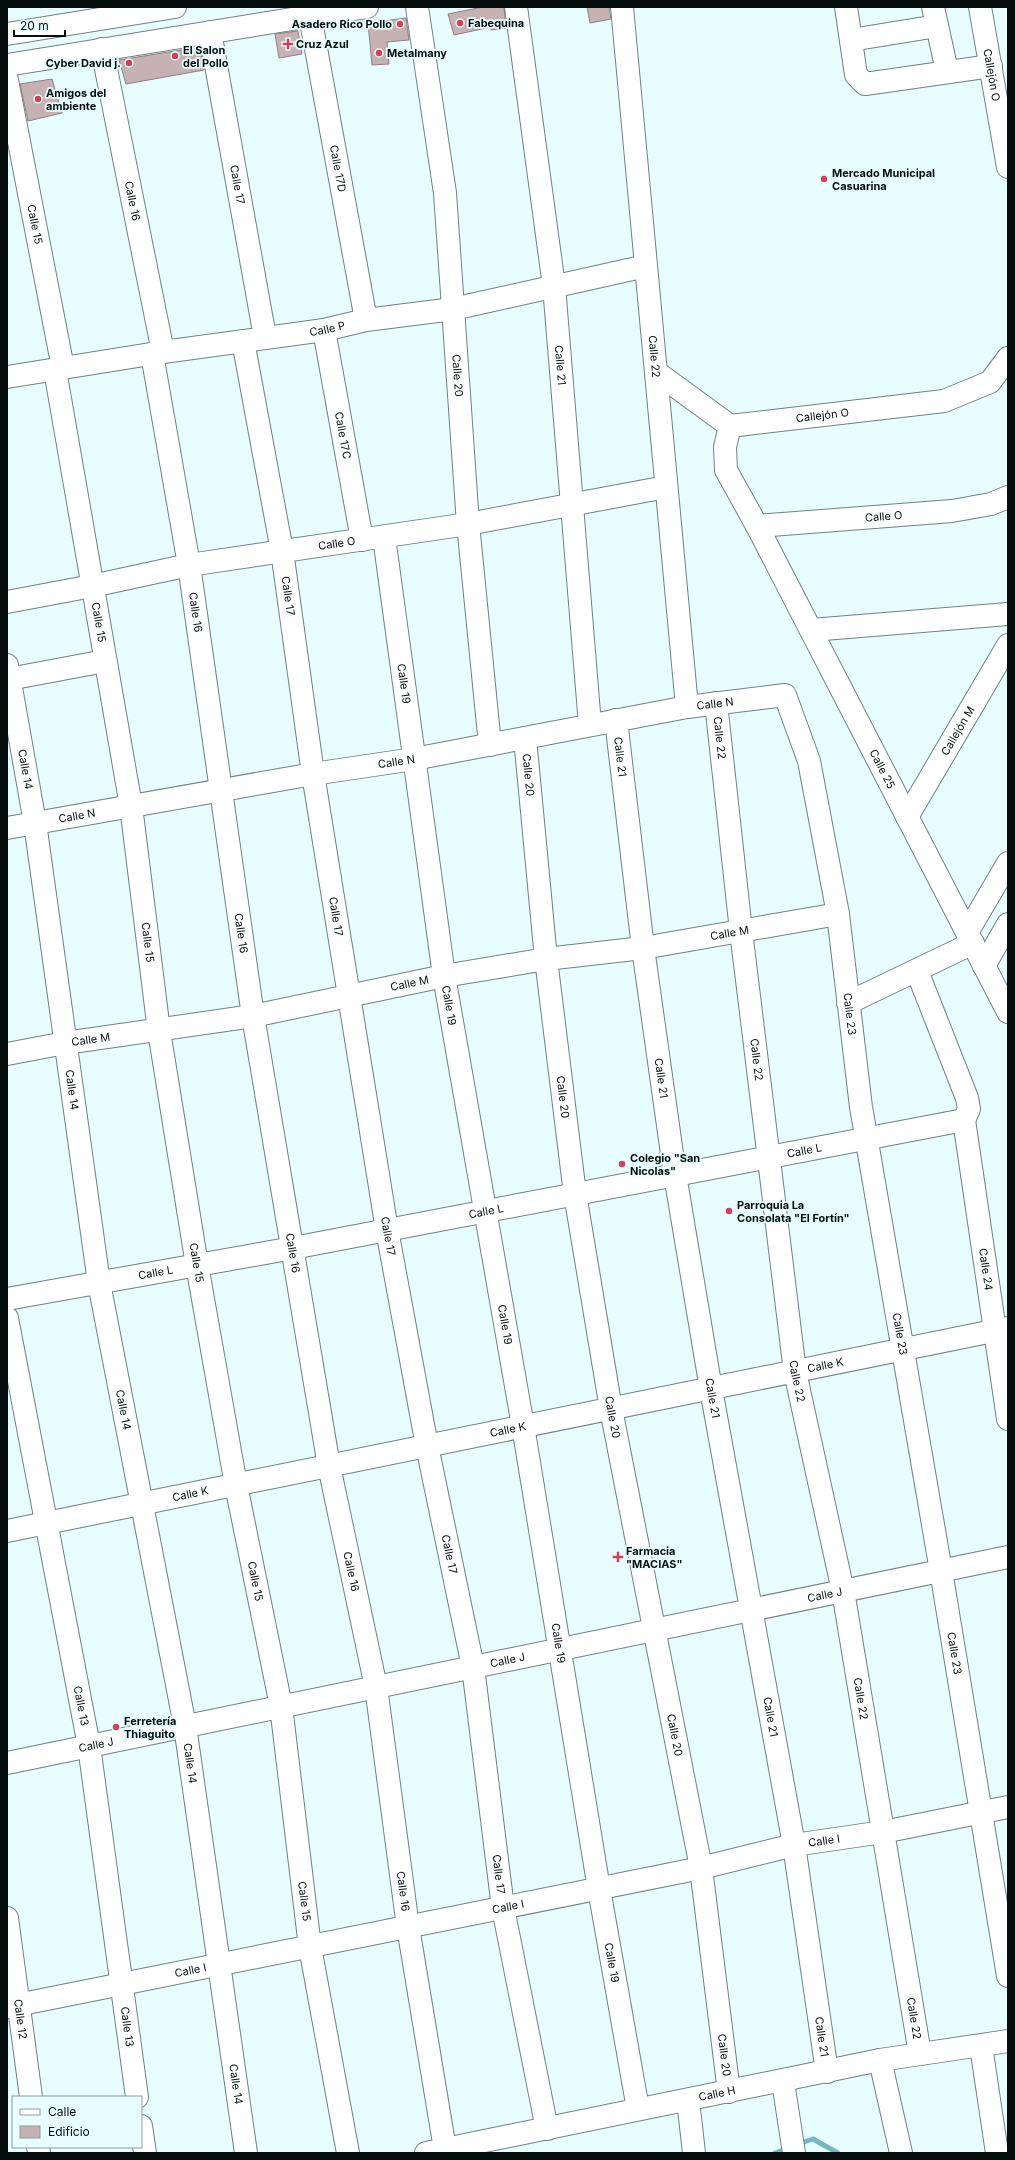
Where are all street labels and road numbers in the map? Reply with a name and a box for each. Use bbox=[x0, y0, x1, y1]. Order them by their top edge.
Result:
street label: Callejón O bbox=[980, 48, 1003, 102]
street label: Calle 17D bbox=[327, 144, 349, 193]
street label: Calle 17 bbox=[227, 164, 248, 205]
street label: Calle 16 bbox=[122, 180, 143, 222]
street label: Calle 15 bbox=[24, 203, 46, 246]
street label: Calle P bbox=[309, 318, 347, 339]
street label: Calle 22 bbox=[646, 335, 663, 378]
street label: Calle 21 bbox=[552, 345, 569, 386]
street label: Calle 20 bbox=[449, 354, 466, 397]
street label: Callejón O bbox=[795, 405, 850, 425]
street label: Calle 17C bbox=[332, 410, 354, 460]
street label: Calle O bbox=[864, 508, 903, 525]
street label: Calle O bbox=[317, 534, 356, 553]
street label: Calle 17 bbox=[279, 575, 298, 617]
street label: Calle 16 bbox=[186, 591, 206, 633]
street label: Calle 15 bbox=[89, 601, 109, 644]
street label: Calle 19 bbox=[394, 663, 414, 705]
street label: Calle N bbox=[696, 694, 734, 713]
street label: Callejón M bbox=[938, 704, 978, 758]
street label: Calle 22 bbox=[711, 716, 729, 760]
street label: Calle 21 bbox=[611, 736, 630, 778]
street label: Calle 25 bbox=[866, 747, 899, 791]
street label: Calle 14 bbox=[15, 748, 36, 791]
street label: Calle N bbox=[377, 752, 416, 771]
street label: Calle 20 bbox=[520, 753, 537, 797]
street label: Calle N bbox=[57, 806, 97, 826]
street label: Calle 17 bbox=[326, 896, 346, 937]
street label: Calle 16 bbox=[231, 912, 251, 954]
street label: Calle 15 bbox=[139, 922, 157, 964]
street label: Calle M bbox=[709, 923, 750, 943]
street label: Calle M bbox=[389, 972, 430, 994]
street label: Calle 19 bbox=[439, 984, 460, 1027]
street label: Calle 23 bbox=[840, 992, 859, 1036]
street label: Calle M bbox=[70, 1030, 111, 1049]
street label: Calle 22 bbox=[747, 1038, 766, 1082]
street label: Calle 21 bbox=[652, 1057, 671, 1099]
street label: Calle 14 bbox=[62, 1069, 82, 1111]
street label: Calle 20 bbox=[553, 1075, 573, 1119]
street label: Calle L bbox=[786, 1140, 823, 1161]
street label: Calle L bbox=[467, 1201, 505, 1221]
street label: Calle 17 bbox=[378, 1215, 399, 1257]
street label: Calle 16 bbox=[283, 1232, 303, 1274]
street label: Calle 15 bbox=[186, 1242, 207, 1284]
street label: Calle 24 bbox=[976, 1247, 996, 1292]
street label: Calle L bbox=[137, 1262, 174, 1282]
street label: Calle 19 bbox=[495, 1303, 516, 1346]
street label: Calle 23 bbox=[890, 1312, 911, 1356]
street label: Calle K bbox=[806, 1354, 845, 1376]
street label: Calle 22 bbox=[787, 1359, 808, 1403]
street label: Calle 21 bbox=[702, 1377, 723, 1419]
street label: Calle 14 bbox=[113, 1388, 134, 1431]
street label: Calle 20 bbox=[602, 1395, 624, 1439]
street label: Calle K bbox=[489, 1419, 528, 1440]
street label: Calle K bbox=[171, 1483, 210, 1504]
street label: Calle 17 bbox=[439, 1533, 460, 1575]
street label: Calle 16 bbox=[340, 1550, 363, 1593]
street label: Calle 15 bbox=[245, 1560, 267, 1603]
street label: Calle J bbox=[806, 1584, 844, 1605]
street label: Calle 19 bbox=[548, 1622, 569, 1664]
street label: Calle 23 bbox=[944, 1631, 965, 1676]
street label: Calle J bbox=[489, 1650, 526, 1670]
street label: Calle 22 bbox=[851, 1677, 871, 1721]
street label: Calle 13 bbox=[71, 1685, 92, 1727]
street label: Calle 21 bbox=[760, 1696, 781, 1738]
street label: Calle 20 bbox=[664, 1713, 686, 1757]
street label: Calle J bbox=[77, 1734, 115, 1755]
street label: Calle 14 bbox=[181, 1742, 200, 1785]
street label: Calle I bbox=[807, 1831, 841, 1850]
street label: Calle 17 bbox=[489, 1854, 508, 1895]
street label: Calle 16 bbox=[394, 1870, 413, 1912]
street label: Calle 15 bbox=[295, 1880, 314, 1922]
street label: Calle I bbox=[491, 1897, 525, 1917]
street label: Calle 19 bbox=[602, 1942, 623, 1984]
street label: Calle I bbox=[173, 1960, 207, 1980]
street label: Calle 22 bbox=[904, 1996, 924, 2040]
street label: Calle 12 bbox=[11, 1998, 30, 2040]
street label: Calle 13 bbox=[118, 2006, 137, 2048]
street label: Calle 21 bbox=[812, 2016, 832, 2058]
street label: Calle 20 bbox=[715, 2033, 734, 2077]
street label: Calle 14 bbox=[226, 2063, 246, 2105]
street label: Calle H bbox=[697, 2083, 737, 2104]

